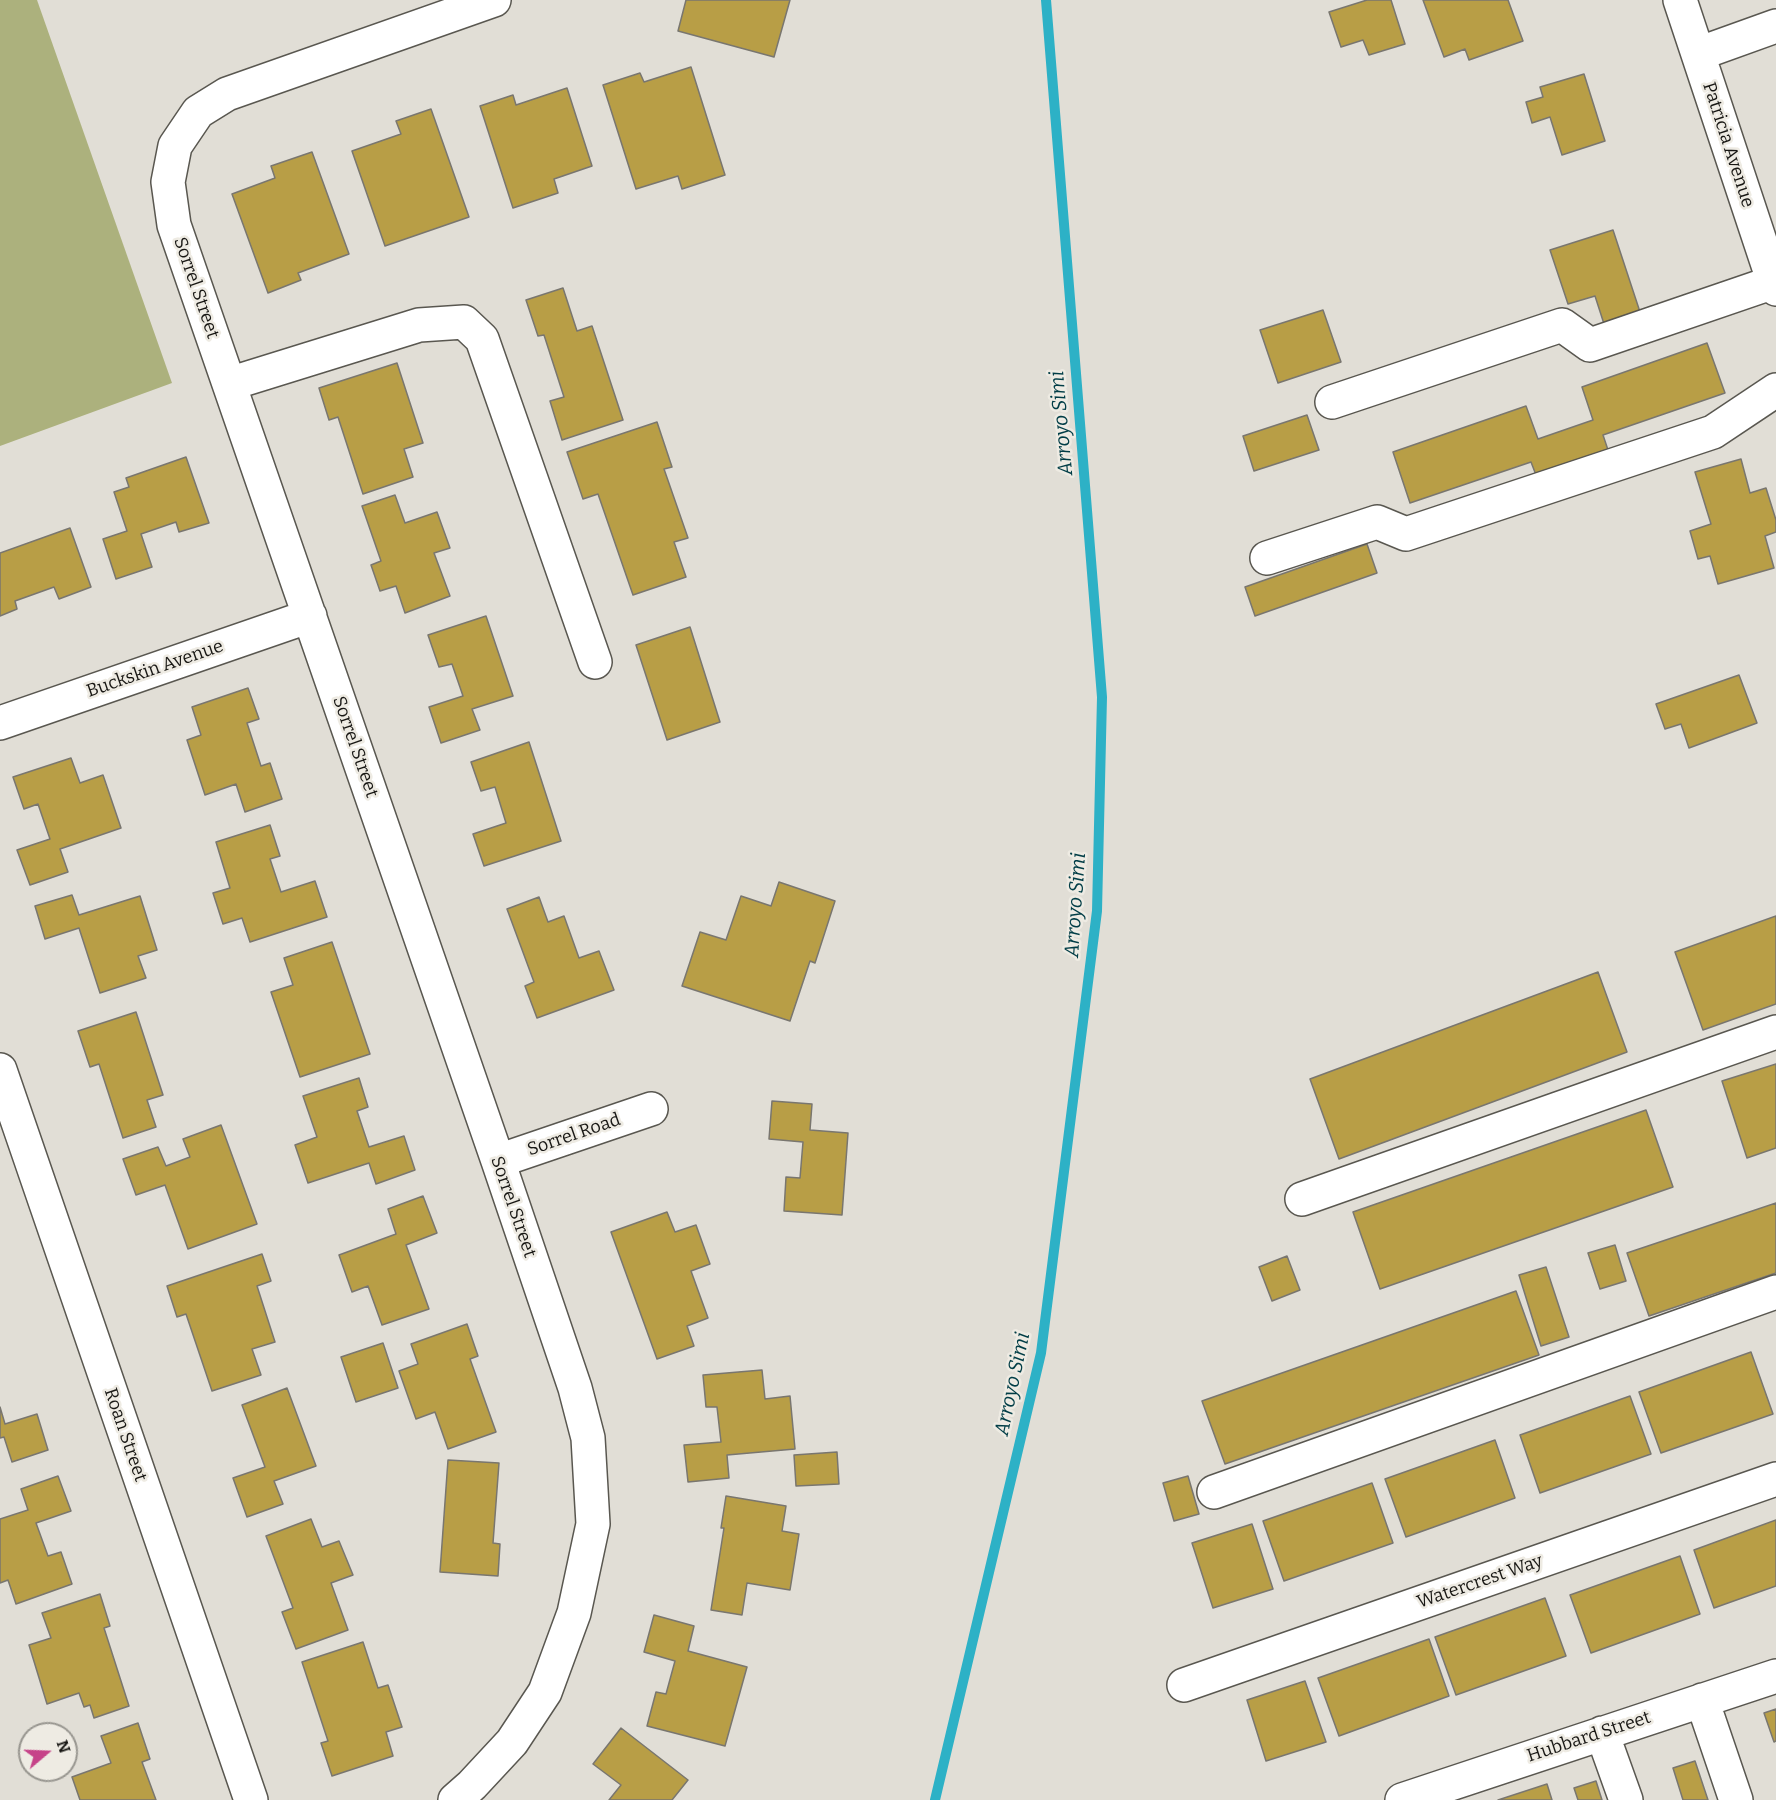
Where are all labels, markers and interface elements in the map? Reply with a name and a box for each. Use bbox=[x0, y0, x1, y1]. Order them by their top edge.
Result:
street label: Patricia Avenue bbox=[1698, 80, 1758, 210]
street label: Sorrel Street bbox=[169, 235, 223, 341]
water label: Arroyo Simi bbox=[1045, 370, 1079, 476]
street label: Buckskin Avenue bbox=[84, 635, 226, 703]
street label: Sorrel Street bbox=[328, 694, 382, 800]
water label: Arroyo Simi bbox=[1060, 852, 1092, 958]
street label: Sorrel Road bbox=[525, 1109, 623, 1161]
street label: Sorrel Street bbox=[486, 1154, 540, 1260]
water label: Arroyo Simi bbox=[990, 1330, 1036, 1438]
street label: Roan Street bbox=[99, 1385, 151, 1485]
street label: Watercrest Way bbox=[1414, 1550, 1546, 1614]
street label: Hubbard Street bbox=[1524, 1707, 1654, 1767]
north arrow bbox=[18, 1722, 78, 1782]
text: N bbox=[53, 1738, 75, 1756]

